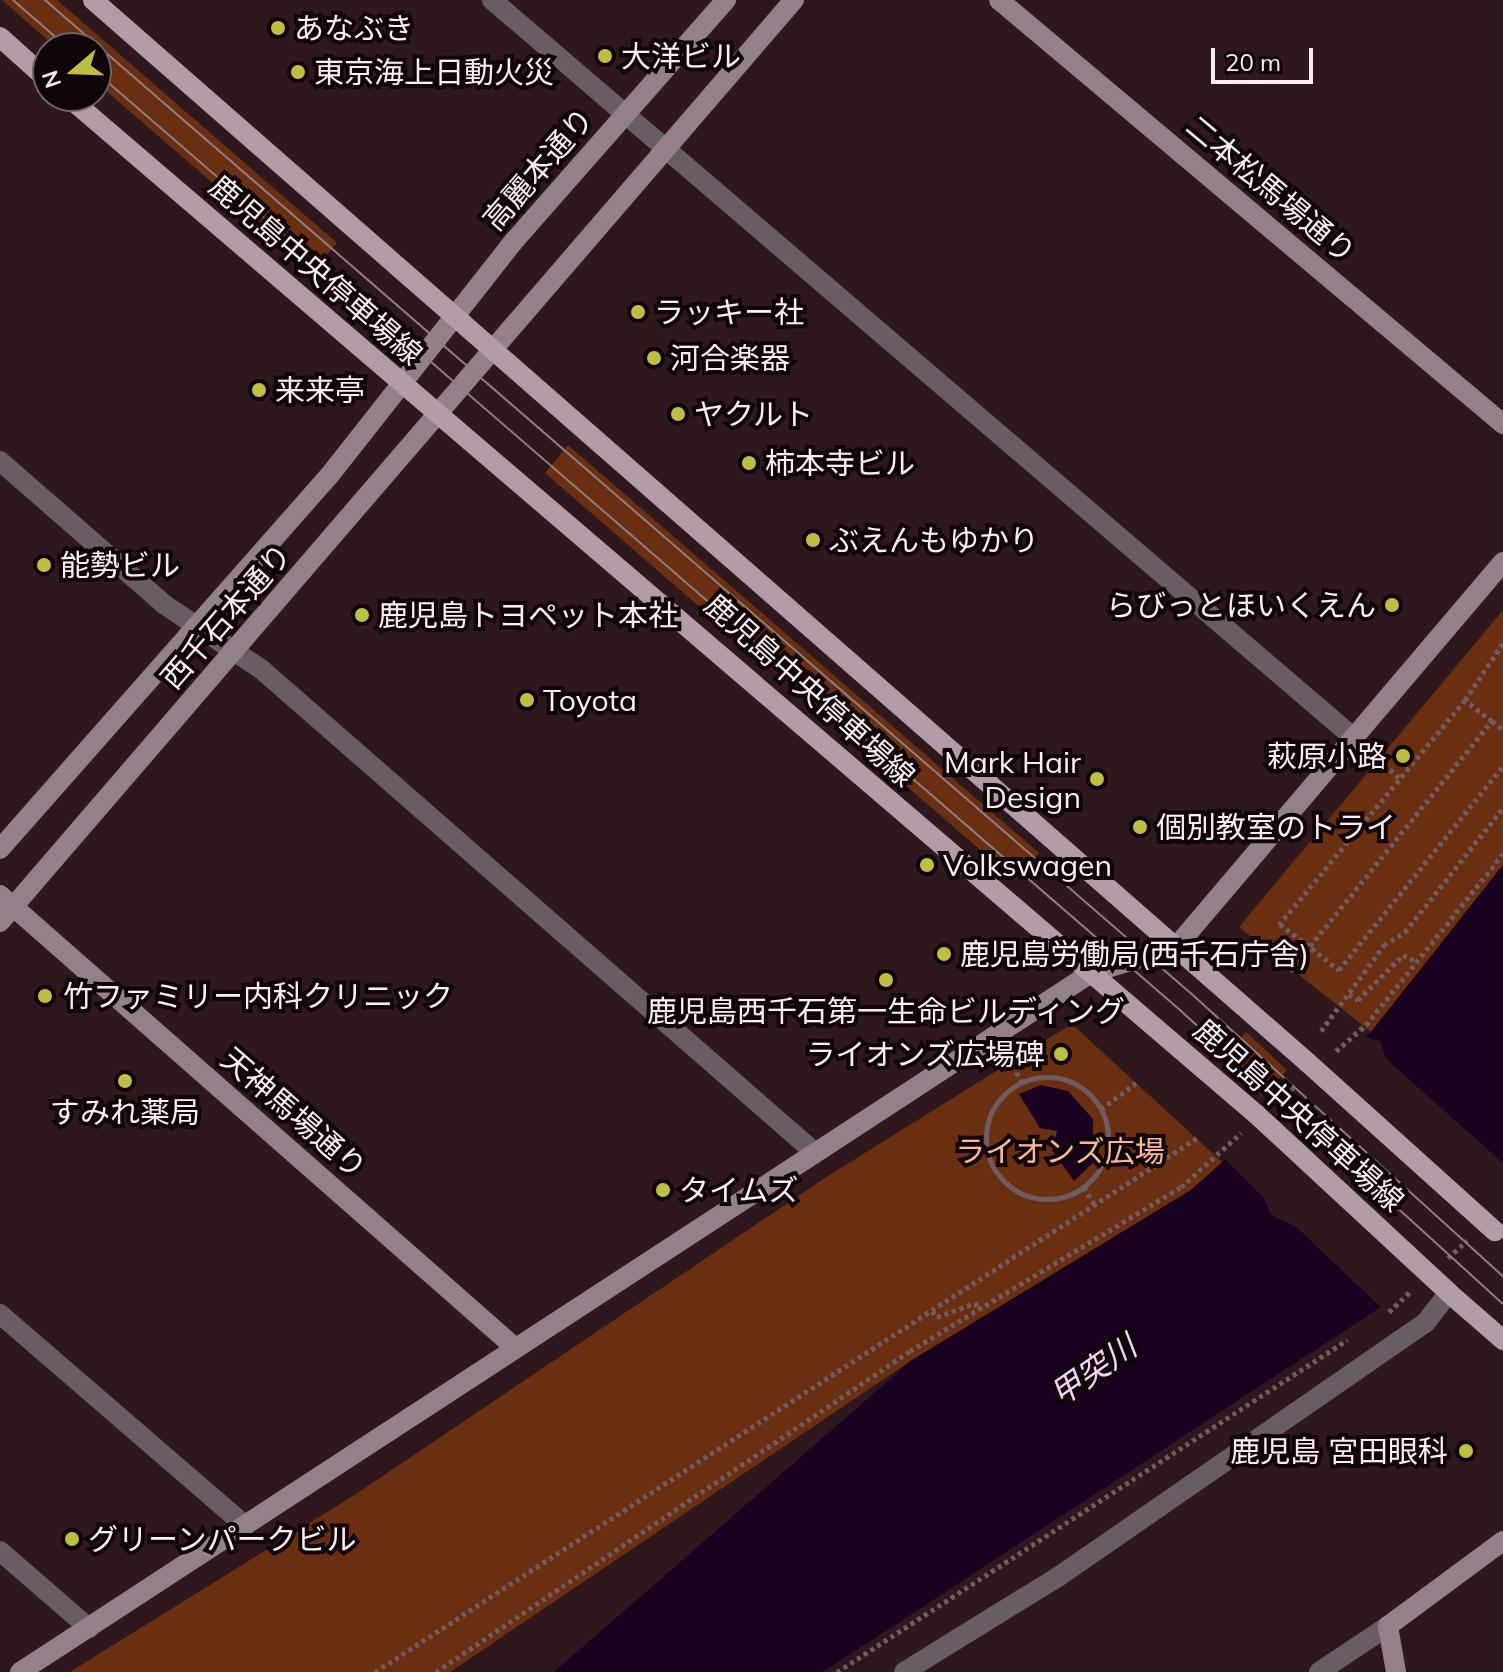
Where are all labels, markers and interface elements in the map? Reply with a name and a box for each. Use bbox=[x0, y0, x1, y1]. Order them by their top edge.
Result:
place label: あなぶき bbox=[294, 10, 414, 46]
marker: あなぶき bbox=[269, 19, 287, 37]
north arrow bbox=[32, 32, 112, 112]
scale bar bbox=[1215, 32, 1317, 82]
place label: 大洋ビル bbox=[621, 38, 741, 74]
marker: 大洋ビル bbox=[596, 47, 614, 65]
text: 20 m bbox=[1225, 47, 1281, 77]
place label: 東京海上日動火災 bbox=[314, 54, 554, 90]
marker: 東京海上日動火災 bbox=[289, 63, 307, 81]
text: N bbox=[35, 67, 67, 92]
street label: 高麗本通り bbox=[475, 101, 601, 237]
street label: 二本松馬場通り bbox=[1179, 108, 1363, 270]
street label: 鹿児島中央停車場線 bbox=[202, 168, 430, 372]
place label: ラッキー社 bbox=[654, 294, 804, 330]
marker: ラッキー社 bbox=[629, 303, 647, 321]
place label: 河合楽器 bbox=[670, 340, 790, 376]
marker: 河合楽器 bbox=[645, 349, 663, 367]
place label: 来来亭 bbox=[275, 372, 365, 408]
marker: 来来亭 bbox=[250, 381, 268, 399]
place label: ヤクルト bbox=[694, 396, 814, 432]
marker: ヤクルト bbox=[669, 405, 687, 423]
place label: 柿本寺ビル bbox=[765, 445, 915, 481]
marker: 柿本寺ビル bbox=[740, 454, 758, 472]
place label: ぶえんもゆかり bbox=[829, 522, 1039, 558]
marker: ぶえんもゆかり bbox=[804, 531, 822, 549]
street label: 西千石本通り bbox=[153, 536, 299, 696]
place label: 能勢ビル bbox=[60, 547, 180, 583]
marker: 能勢ビル bbox=[35, 556, 53, 574]
street label: 鹿児島中央停車場線 bbox=[698, 586, 922, 794]
place label: らびっとほいくえん bbox=[1106, 587, 1376, 623]
marker: らびっとほいくえん bbox=[1383, 596, 1401, 614]
place label: 鹿児島トヨペット本社 bbox=[378, 597, 678, 633]
marker: 鹿児島トヨペット本社 bbox=[353, 606, 371, 624]
place label: Toyota bbox=[543, 682, 637, 718]
marker: Toyota bbox=[518, 691, 536, 709]
place label: 萩原小路 bbox=[1267, 738, 1387, 774]
place label: Mark Hair Design bbox=[944, 744, 1081, 814]
marker: 萩原小路 bbox=[1394, 747, 1412, 765]
marker: Mark Hair Design bbox=[1088, 770, 1106, 788]
place label: 個別教室のトライ bbox=[1156, 809, 1396, 845]
marker: 個別教室のトライ bbox=[1131, 818, 1149, 836]
place label: Volkswagen bbox=[943, 847, 1112, 883]
marker: Volkswagen bbox=[918, 856, 936, 874]
place label: 鹿児島労働局(西千石庁舎) bbox=[960, 936, 1309, 972]
marker: 鹿児島労働局(西千石庁舎) bbox=[935, 945, 953, 963]
marker: 鹿児島西千石第一生命ビルディング bbox=[877, 971, 895, 989]
place label: 竹ファミリー内科クリニック bbox=[63, 978, 453, 1014]
marker: 竹ファミリー内科クリニック bbox=[34, 985, 56, 1007]
place label: 鹿児島西千石第一生命ビルディング bbox=[646, 993, 1126, 1029]
street label: 鹿児島中央停車場線 bbox=[1187, 1011, 1411, 1219]
place label: ライオンズ広場碑 bbox=[805, 1036, 1045, 1072]
street label: 天神馬場通り bbox=[214, 1040, 374, 1186]
marker: ライオンズ広場碑 bbox=[1052, 1045, 1070, 1063]
marker: すみれ薬局 bbox=[116, 1072, 134, 1090]
place label: すみれ薬局 bbox=[50, 1094, 200, 1130]
park label: ライオンズ広場 bbox=[955, 1133, 1165, 1169]
place label: タイムズ bbox=[679, 1172, 799, 1208]
marker: タイムズ bbox=[654, 1181, 672, 1199]
water label: 甲突川 bbox=[1043, 1327, 1143, 1413]
place label: 鹿児島 宮田眼科 bbox=[1230, 1433, 1448, 1469]
marker: 鹿児島 宮田眼科 bbox=[1455, 1440, 1477, 1462]
place label: グリーンパークビル bbox=[88, 1521, 358, 1557]
marker: グリーンパークビル bbox=[63, 1530, 81, 1548]

